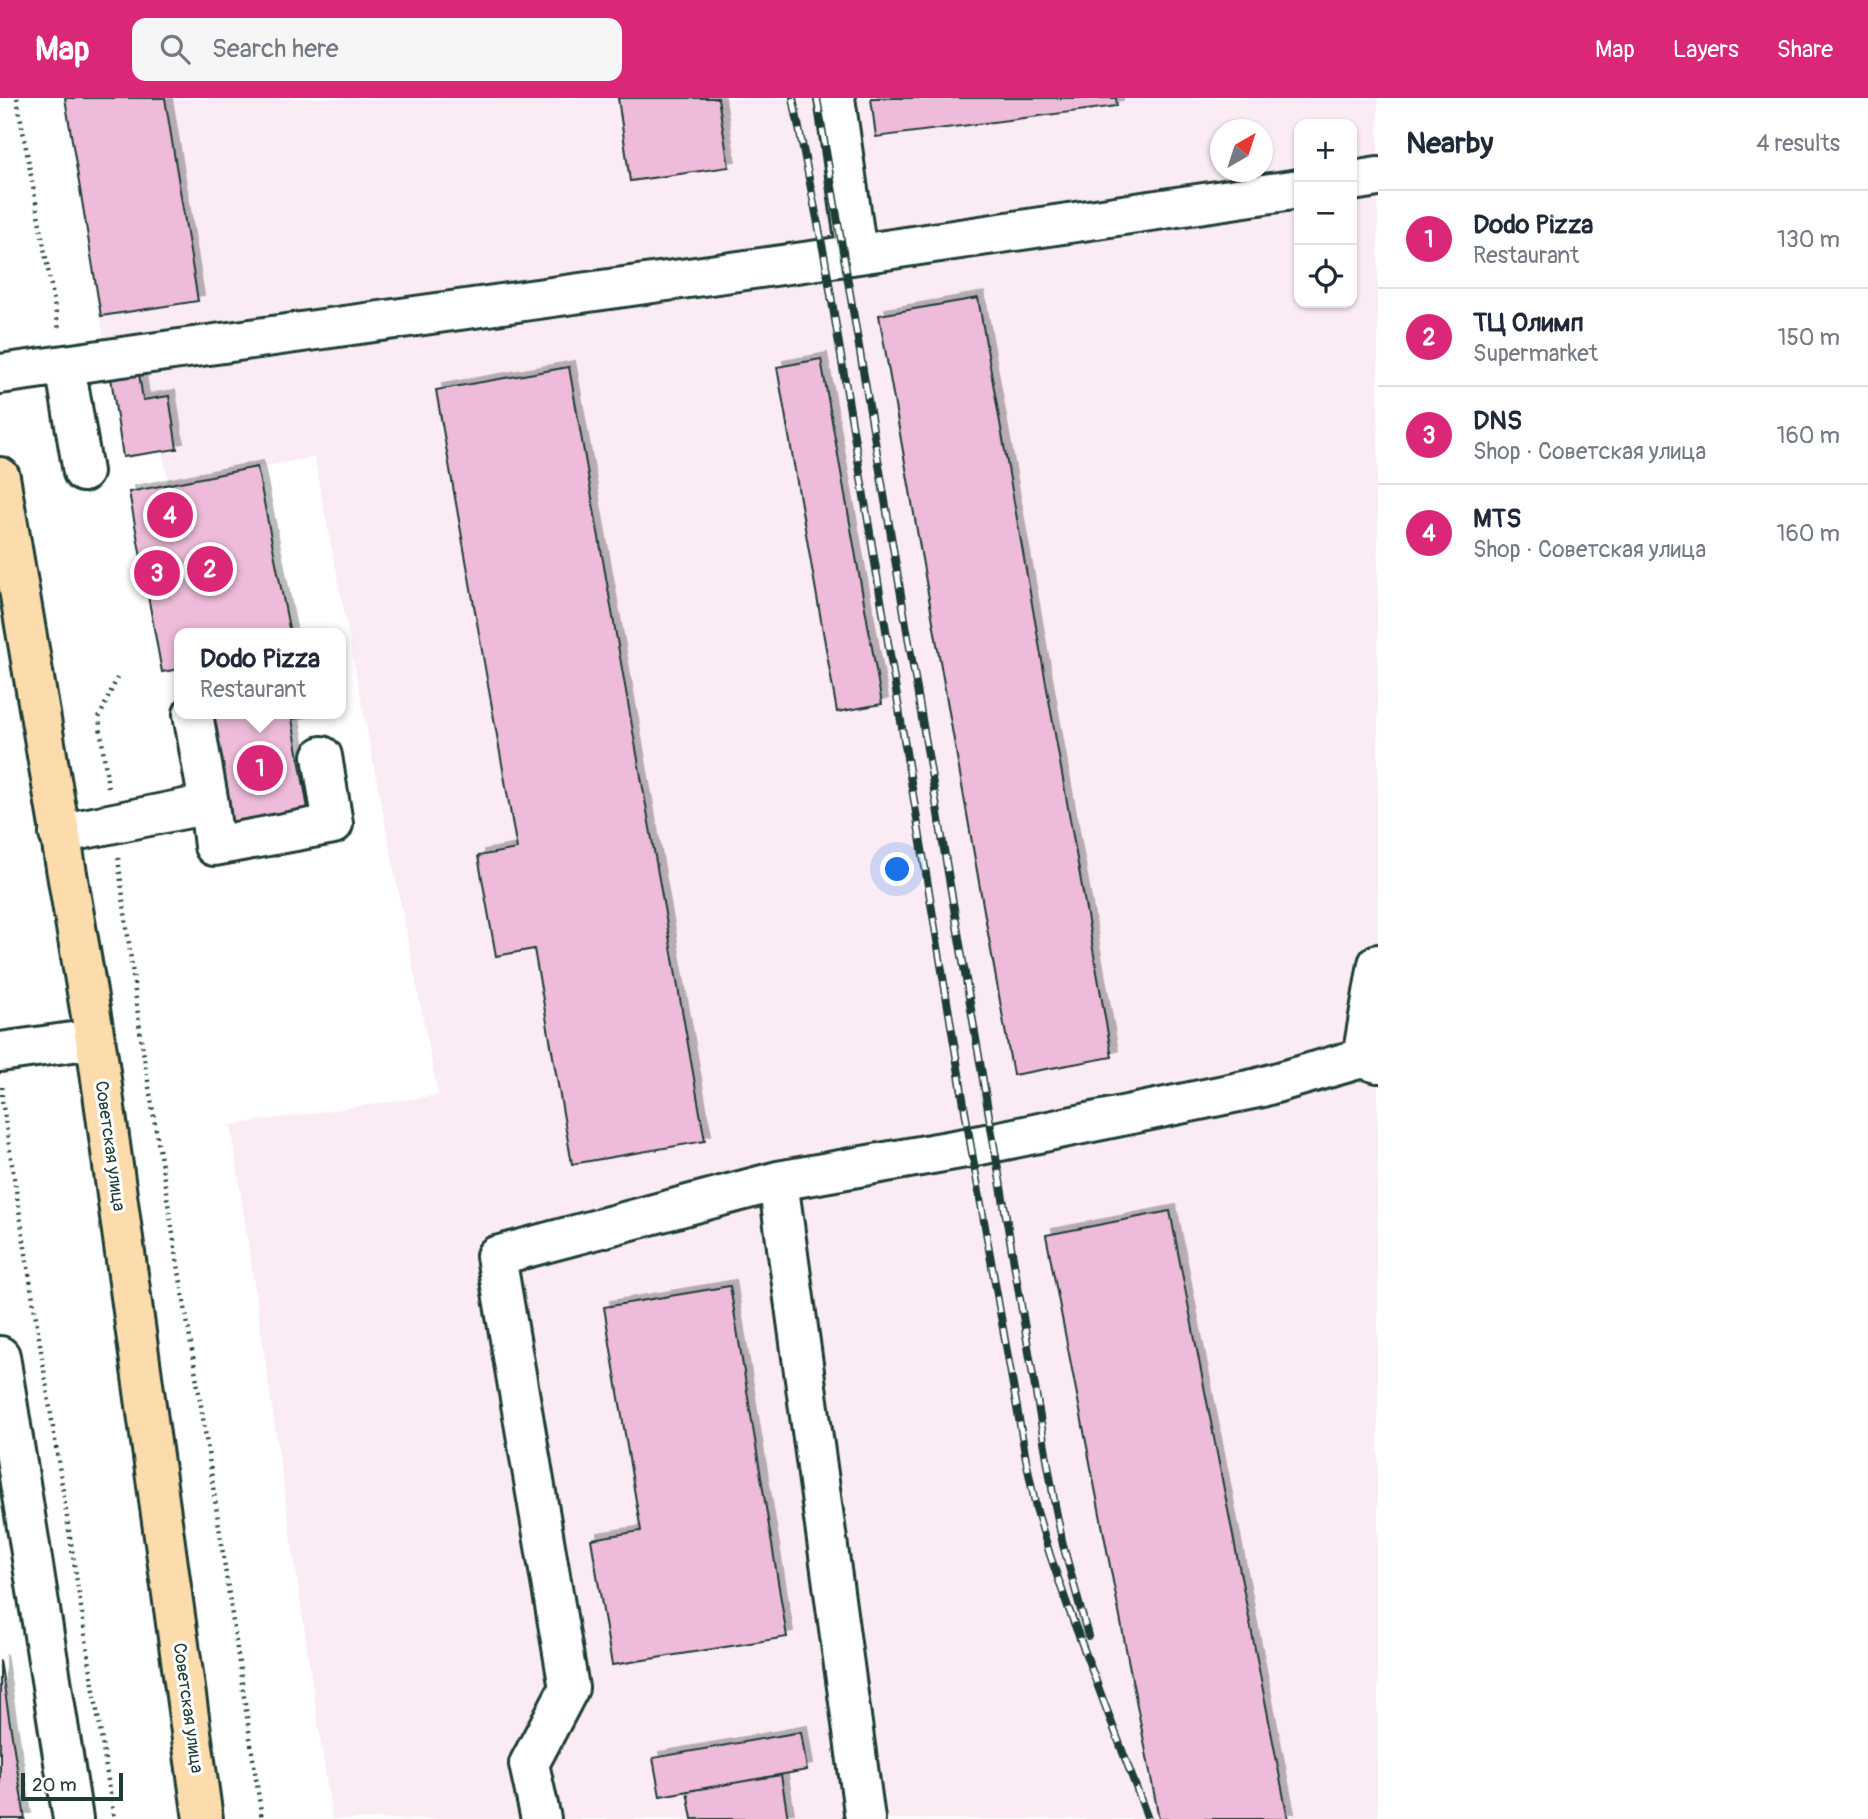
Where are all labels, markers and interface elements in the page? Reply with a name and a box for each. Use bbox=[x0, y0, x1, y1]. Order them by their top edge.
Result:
search box bbox=[132, 18, 622, 81]
text: Map bbox=[35, 29, 90, 70]
icon: search bbox=[156, 30, 194, 68]
text: Search here bbox=[212, 33, 339, 65]
text: Map bbox=[1595, 35, 1635, 64]
text: Layers bbox=[1673, 35, 1739, 64]
text: Share bbox=[1777, 35, 1833, 64]
north arrow bbox=[1210, 119, 1273, 182]
map controls bbox=[1294, 119, 1357, 308]
button: + bbox=[1294, 119, 1357, 182]
text: Nearby bbox=[1406, 125, 1493, 162]
text: 4 results bbox=[1756, 129, 1840, 158]
button: − bbox=[1294, 182, 1357, 245]
text: Dodo Pizza bbox=[1473, 209, 1593, 241]
text: 1 bbox=[1425, 225, 1434, 254]
text: 130 m bbox=[1777, 225, 1840, 254]
text: Restaurant bbox=[1473, 241, 1579, 270]
button: locate bbox=[1294, 245, 1357, 308]
text: ТЦ Олимп bbox=[1473, 307, 1584, 339]
text: 2 bbox=[1423, 323, 1435, 352]
text: 150 m bbox=[1777, 323, 1840, 352]
text: Supermarket bbox=[1473, 339, 1598, 368]
text: DNS bbox=[1473, 405, 1522, 437]
text: 3 bbox=[1423, 421, 1435, 450]
text: 160 m bbox=[1776, 421, 1840, 450]
text: Shop · Советская улица bbox=[1473, 437, 1706, 466]
pin: 4 bbox=[147, 489, 193, 541]
text: MTS bbox=[1473, 503, 1521, 535]
text: 4 bbox=[1422, 519, 1436, 548]
text: 160 m bbox=[1776, 519, 1840, 548]
text: Shop · Советская улица bbox=[1473, 535, 1706, 564]
pin: 2 bbox=[187, 543, 233, 595]
pin: 3 bbox=[134, 547, 180, 599]
popup bbox=[174, 628, 346, 719]
text: Dodo Pizza bbox=[200, 643, 320, 675]
text: Restaurant bbox=[200, 675, 306, 704]
pin: 1 bbox=[237, 742, 283, 794]
your location bbox=[880, 852, 914, 886]
street label: Советская улица bbox=[89, 1079, 131, 1213]
street label: Советская улица bbox=[167, 1641, 209, 1775]
scale bar bbox=[21, 1770, 122, 1802]
text: 20 m bbox=[32, 1773, 77, 1797]

